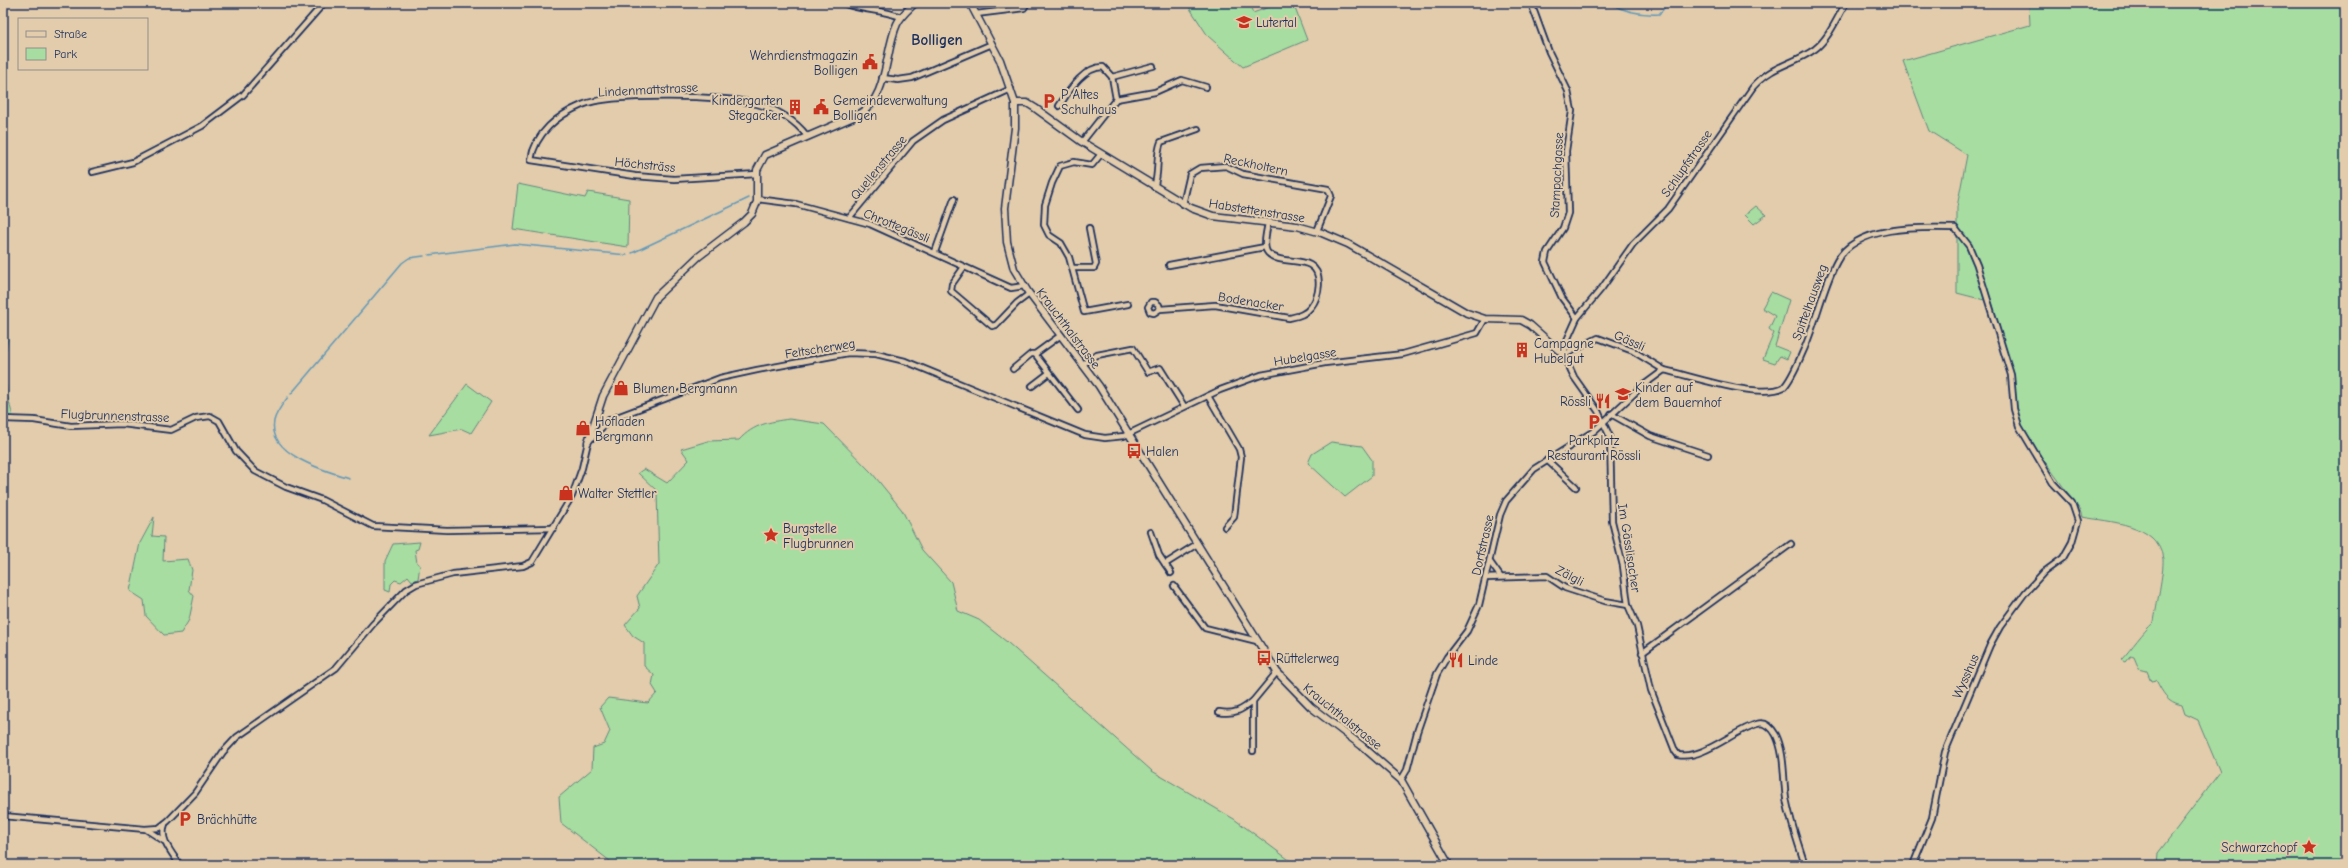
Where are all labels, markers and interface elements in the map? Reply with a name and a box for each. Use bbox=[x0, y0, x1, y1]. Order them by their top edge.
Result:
school or university icon: Lutertal bbox=[1235, 13, 1253, 31]
place label: Lutertal bbox=[1256, 15, 1297, 30]
legend bbox=[18, 18, 148, 70]
text: Straße bbox=[54, 27, 87, 41]
district label: Bolligen bbox=[911, 31, 963, 49]
text: Park bbox=[54, 47, 77, 61]
place label: Wehrdienstmagazin Bolligen bbox=[750, 48, 858, 78]
public building icon: Wehrdienstmagazin Bolligen bbox=[861, 53, 879, 71]
street label: Lindenmattstrasse bbox=[598, 79, 699, 100]
place label: P Altes Schulhaus bbox=[1061, 87, 1117, 117]
parking icon: P Altes Schulhaus bbox=[1040, 92, 1058, 110]
place label: Kindergarten Stegacker bbox=[712, 93, 784, 123]
place label: Gemeindeverwaltung Bolligen bbox=[833, 93, 948, 123]
building icon: Kindergarten Stegacker bbox=[786, 98, 804, 116]
public building icon: Gemeindeverwaltung Bolligen bbox=[812, 98, 830, 116]
street label: Schlupfstrasse bbox=[1658, 126, 1715, 200]
street label: Stampachgasse bbox=[1547, 131, 1566, 218]
street label: Quellenstrasse bbox=[847, 132, 910, 203]
street label: Reckholtern bbox=[1222, 150, 1290, 179]
street label: Höchsträss bbox=[614, 154, 676, 175]
street label: Habstettenstrasse bbox=[1208, 195, 1306, 226]
street label: Chrottegässli bbox=[861, 205, 932, 246]
street label: Spittelhausweg bbox=[1789, 262, 1830, 342]
street label: Krauchthalstrasse bbox=[1033, 285, 1104, 372]
street label: Bodenacker bbox=[1217, 289, 1286, 314]
street label: Gässli bbox=[1612, 327, 1648, 354]
street label: Feltscherweg bbox=[784, 336, 856, 361]
place label: Campagne Hubelgut bbox=[1534, 336, 1594, 366]
building icon: Campagne Hubelgut bbox=[1513, 341, 1531, 359]
street label: Hubelgasse bbox=[1273, 344, 1338, 369]
shop icon: Blumen Bergmann bbox=[612, 379, 630, 397]
place label: Kinder auf dem Bauernhof bbox=[1635, 380, 1723, 410]
place label: Blumen Bergmann bbox=[633, 381, 737, 396]
school or university icon: Kinder auf dem Bauernhof bbox=[1614, 385, 1632, 403]
restaurant icon: Rössli bbox=[1594, 392, 1612, 410]
place label: Rössli bbox=[1560, 394, 1591, 409]
street label: Flugbrunnenstrasse bbox=[60, 406, 170, 425]
parking icon: Parkplatz Restaurant Rössli bbox=[1585, 413, 1603, 431]
place label: Hofladen Bergmann bbox=[595, 414, 653, 444]
shop icon: Hofladen Bergmann bbox=[574, 419, 592, 437]
place label: Parkplatz Restaurant Rössli bbox=[1547, 433, 1641, 463]
bus stop icon: Halen bbox=[1125, 442, 1143, 460]
place label: Halen bbox=[1146, 444, 1179, 459]
shop icon: Walter Stettler bbox=[557, 484, 575, 502]
place label: Walter Stettler bbox=[578, 486, 657, 501]
street label: Im Gässlisacher bbox=[1615, 503, 1644, 594]
street label: Dorfstrasse bbox=[1468, 513, 1497, 577]
place label: Burgstelle Flugbrunnen bbox=[783, 521, 854, 551]
place icon: Burgstelle Flugbrunnen bbox=[762, 526, 780, 544]
street label: Zälgli bbox=[1553, 562, 1586, 589]
bus stop icon: Rüttelerweg bbox=[1255, 649, 1273, 667]
place label: Rüttelerweg bbox=[1276, 651, 1339, 666]
restaurant icon: Linde bbox=[1447, 651, 1465, 669]
street label: Wysshus bbox=[1949, 652, 1982, 701]
place label: Linde bbox=[1468, 653, 1499, 668]
street label: Krauchthalstrasse bbox=[1300, 680, 1385, 753]
parking icon: Brächhütte bbox=[176, 810, 194, 828]
place label: Brächhütte bbox=[197, 812, 257, 827]
place icon: Schwarzchopf bbox=[2300, 838, 2318, 856]
place label: Schwarzchopf bbox=[2221, 840, 2298, 855]

